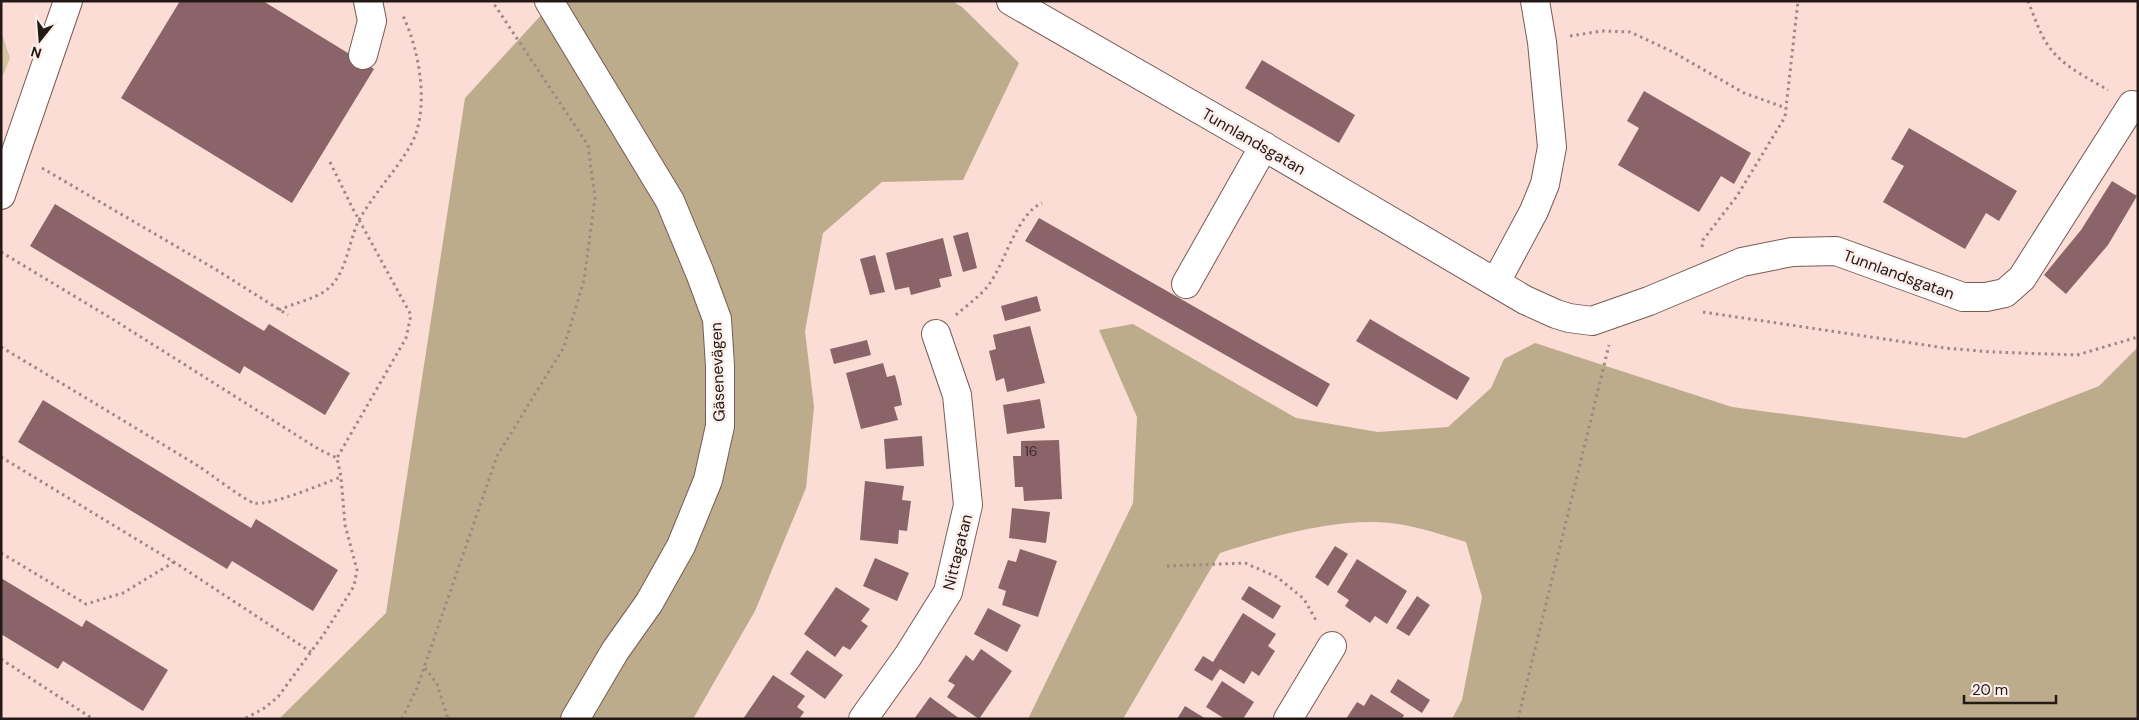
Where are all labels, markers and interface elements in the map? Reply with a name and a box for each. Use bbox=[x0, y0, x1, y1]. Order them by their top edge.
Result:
north arrow bbox=[15, 15, 65, 65]
text: N bbox=[29, 42, 44, 63]
street label: Tunnlandsgatan bbox=[1198, 103, 1310, 180]
street label: Tunnlandsgatan bbox=[1840, 245, 1957, 304]
street label: Gäsenevägen bbox=[705, 322, 730, 422]
house number: 16 bbox=[1024, 442, 1038, 460]
street label: Nittagatan bbox=[938, 512, 977, 592]
scale bar bbox=[1964, 672, 2056, 704]
text: 20 m bbox=[1972, 680, 2008, 700]

